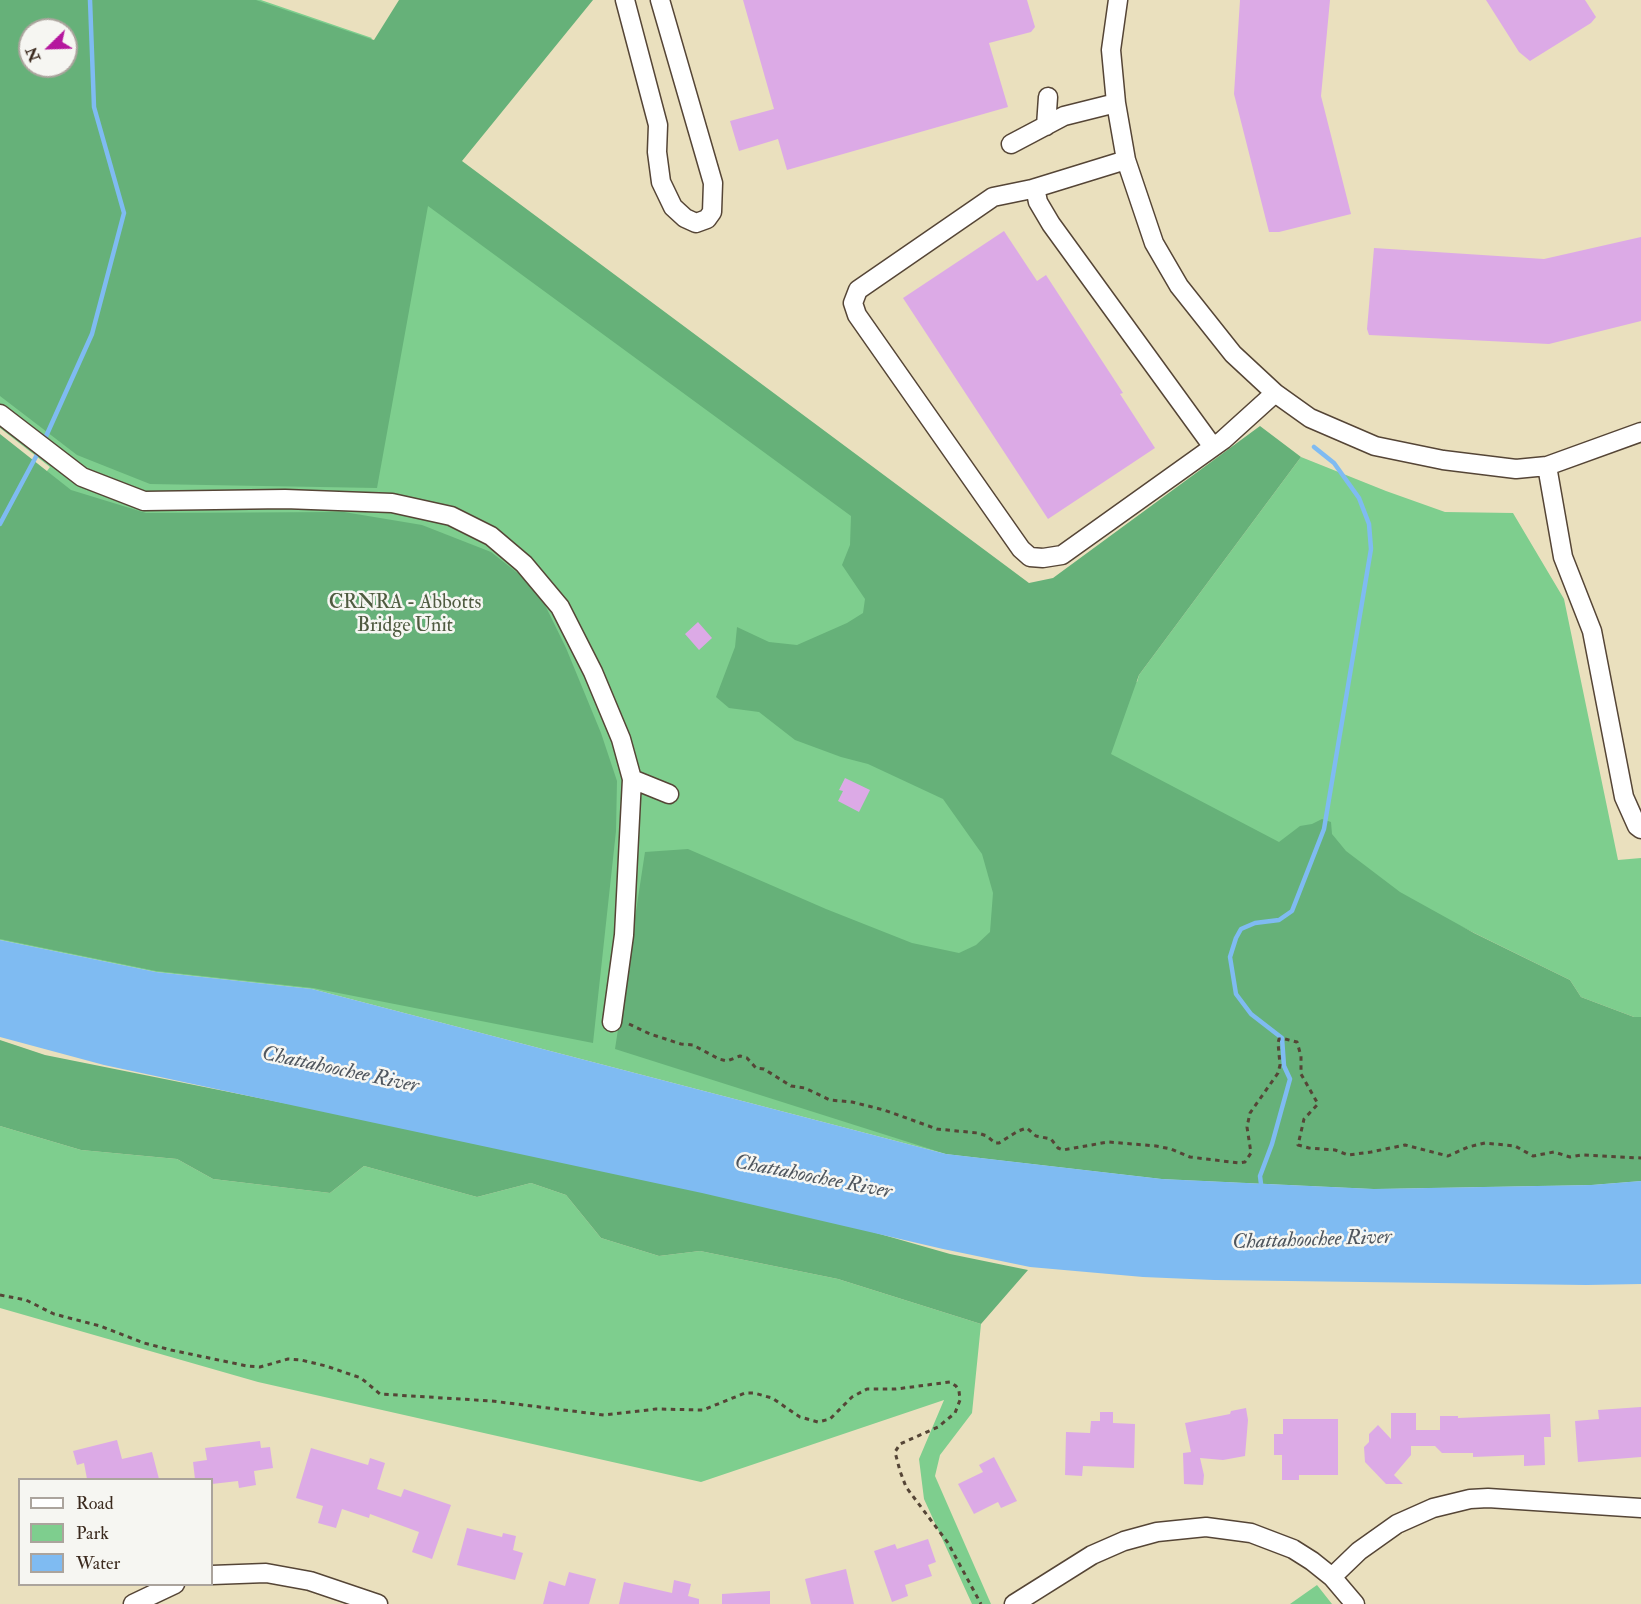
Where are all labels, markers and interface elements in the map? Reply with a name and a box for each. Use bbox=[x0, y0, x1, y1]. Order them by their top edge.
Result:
north arrow bbox=[18, 18, 78, 78]
text: N bbox=[21, 44, 45, 65]
park label: CRNRA - Abbotts Bridge Unit bbox=[329, 592, 481, 639]
water label: Chattahoochee River bbox=[259, 1042, 421, 1100]
water label: Chattahoochee River bbox=[732, 1150, 894, 1206]
water label: Chattahoochee River bbox=[1232, 1226, 1392, 1256]
legend bbox=[18, 1478, 213, 1586]
text: Road bbox=[76, 1492, 114, 1515]
text: Park bbox=[76, 1522, 109, 1545]
text: Water bbox=[76, 1552, 120, 1575]

